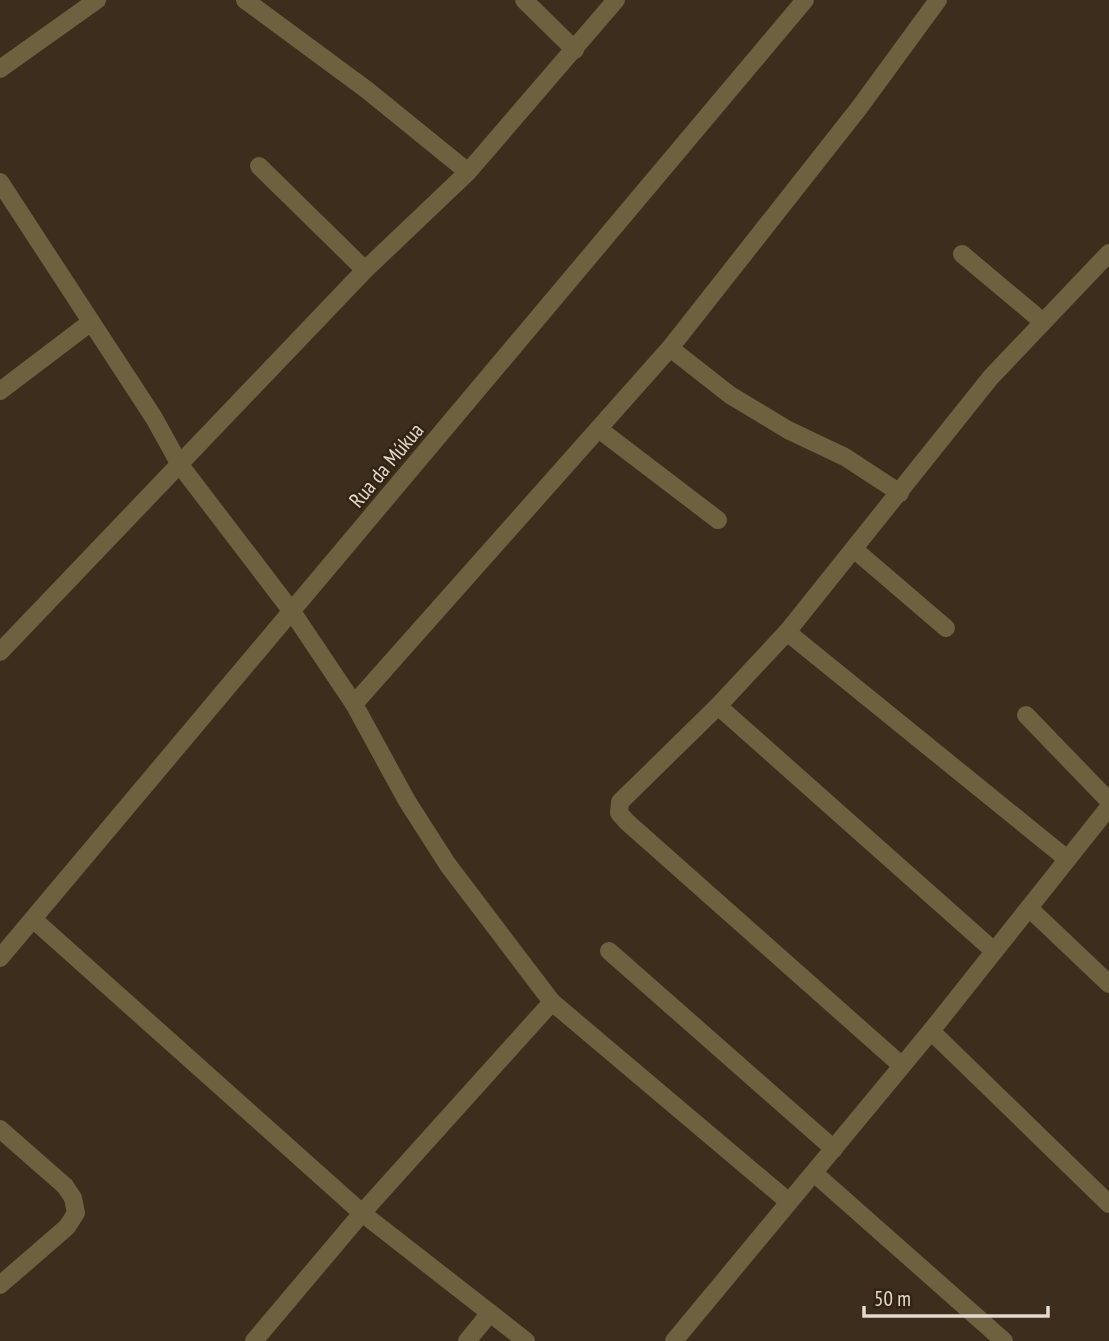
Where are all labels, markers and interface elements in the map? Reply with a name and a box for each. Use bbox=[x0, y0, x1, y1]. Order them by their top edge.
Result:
street label: Rua da Múkua bbox=[343, 417, 429, 513]
scale bar bbox=[864, 1274, 1048, 1318]
text: 50 m bbox=[874, 1285, 911, 1312]

